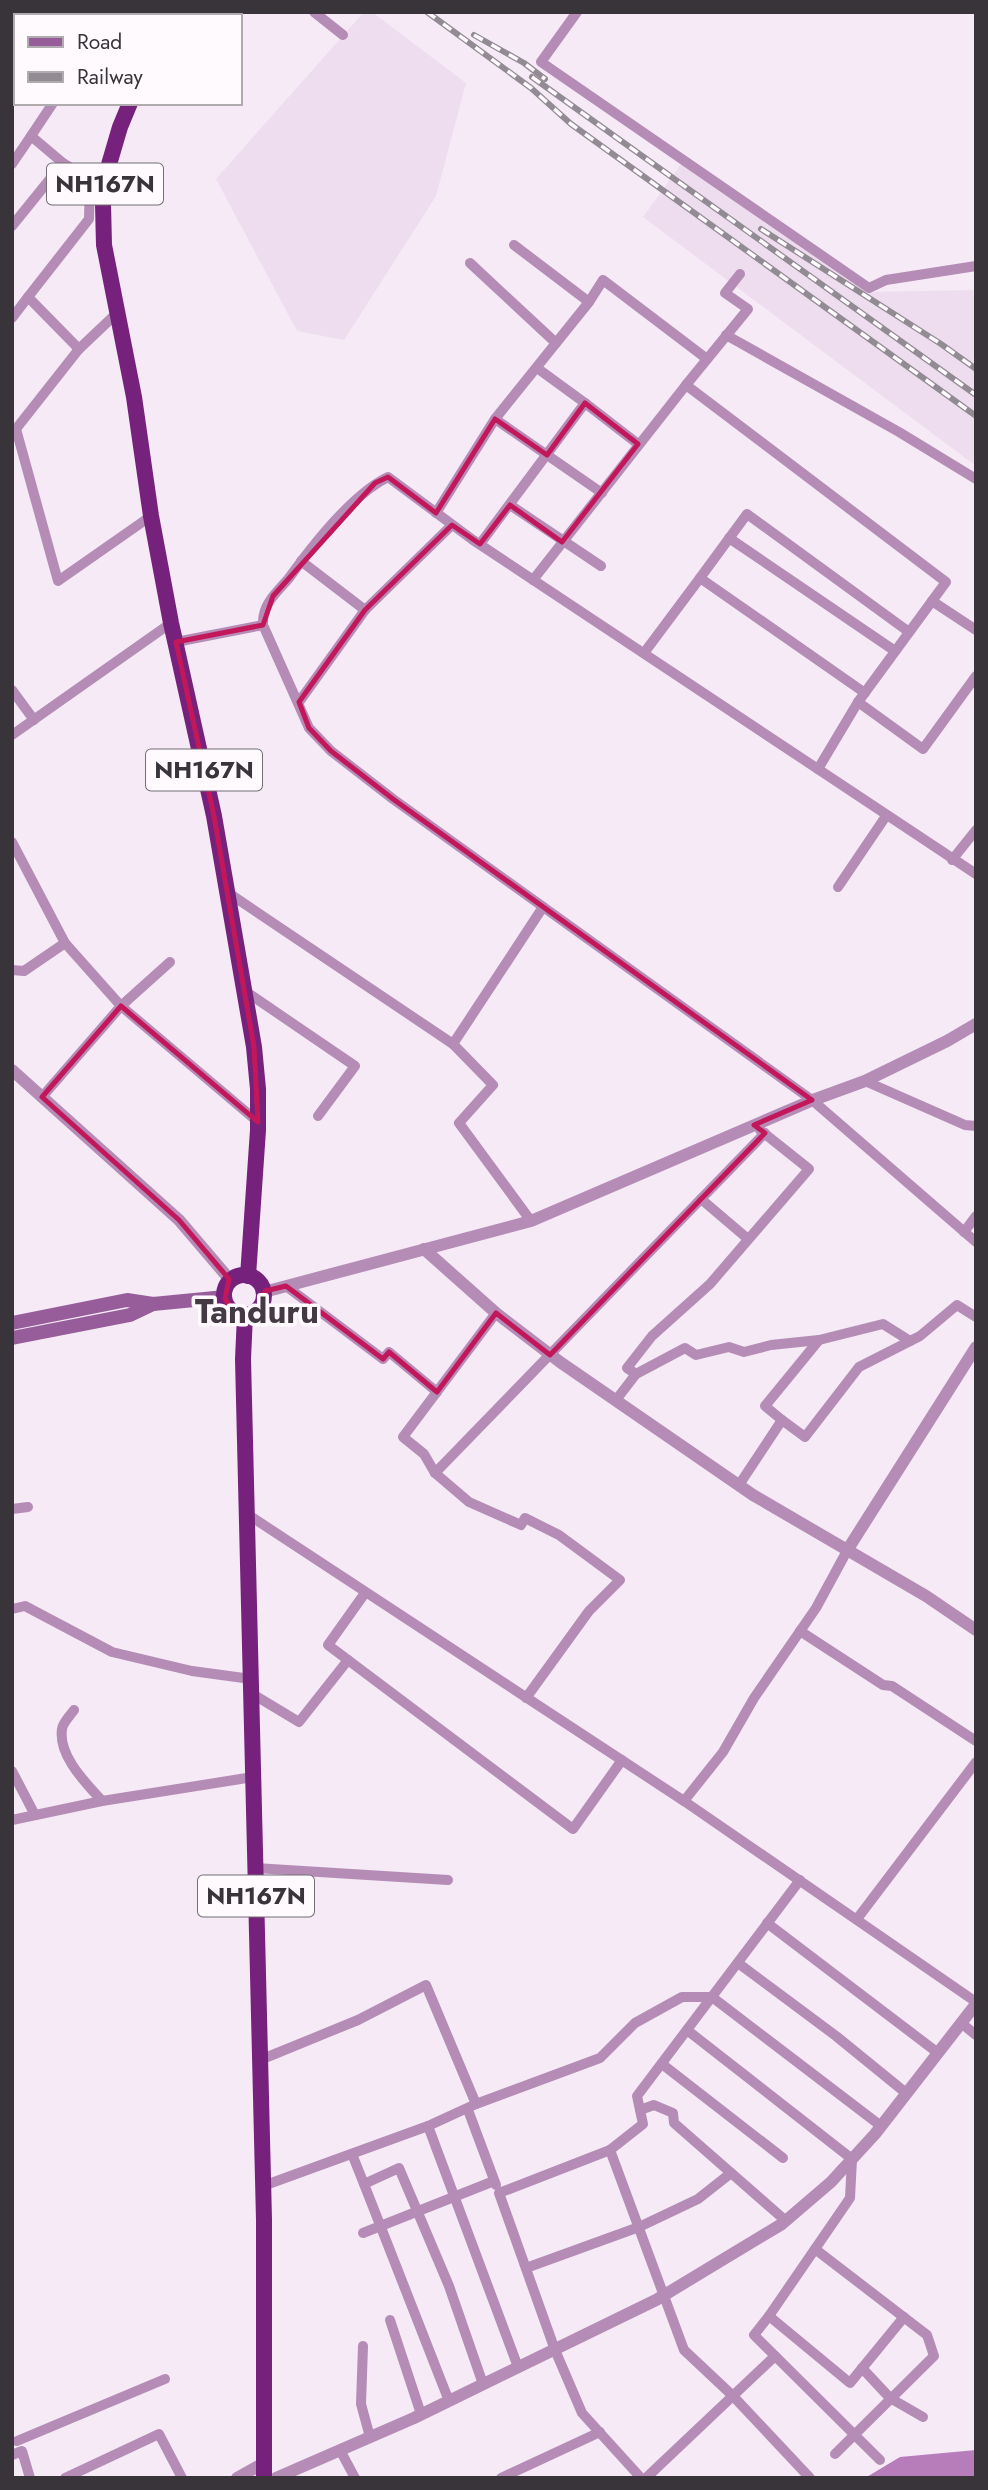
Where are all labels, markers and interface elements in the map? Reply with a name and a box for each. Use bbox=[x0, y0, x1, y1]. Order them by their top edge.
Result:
legend bbox=[14, 14, 242, 105]
text: Road bbox=[77, 27, 122, 57]
text: Railway bbox=[77, 62, 143, 92]
road number: NH167N bbox=[47, 164, 163, 204]
road number: NH167N bbox=[146, 750, 262, 790]
district label: Tanduru bbox=[195, 1288, 319, 1335]
road number: NH167N bbox=[198, 1875, 314, 1916]

